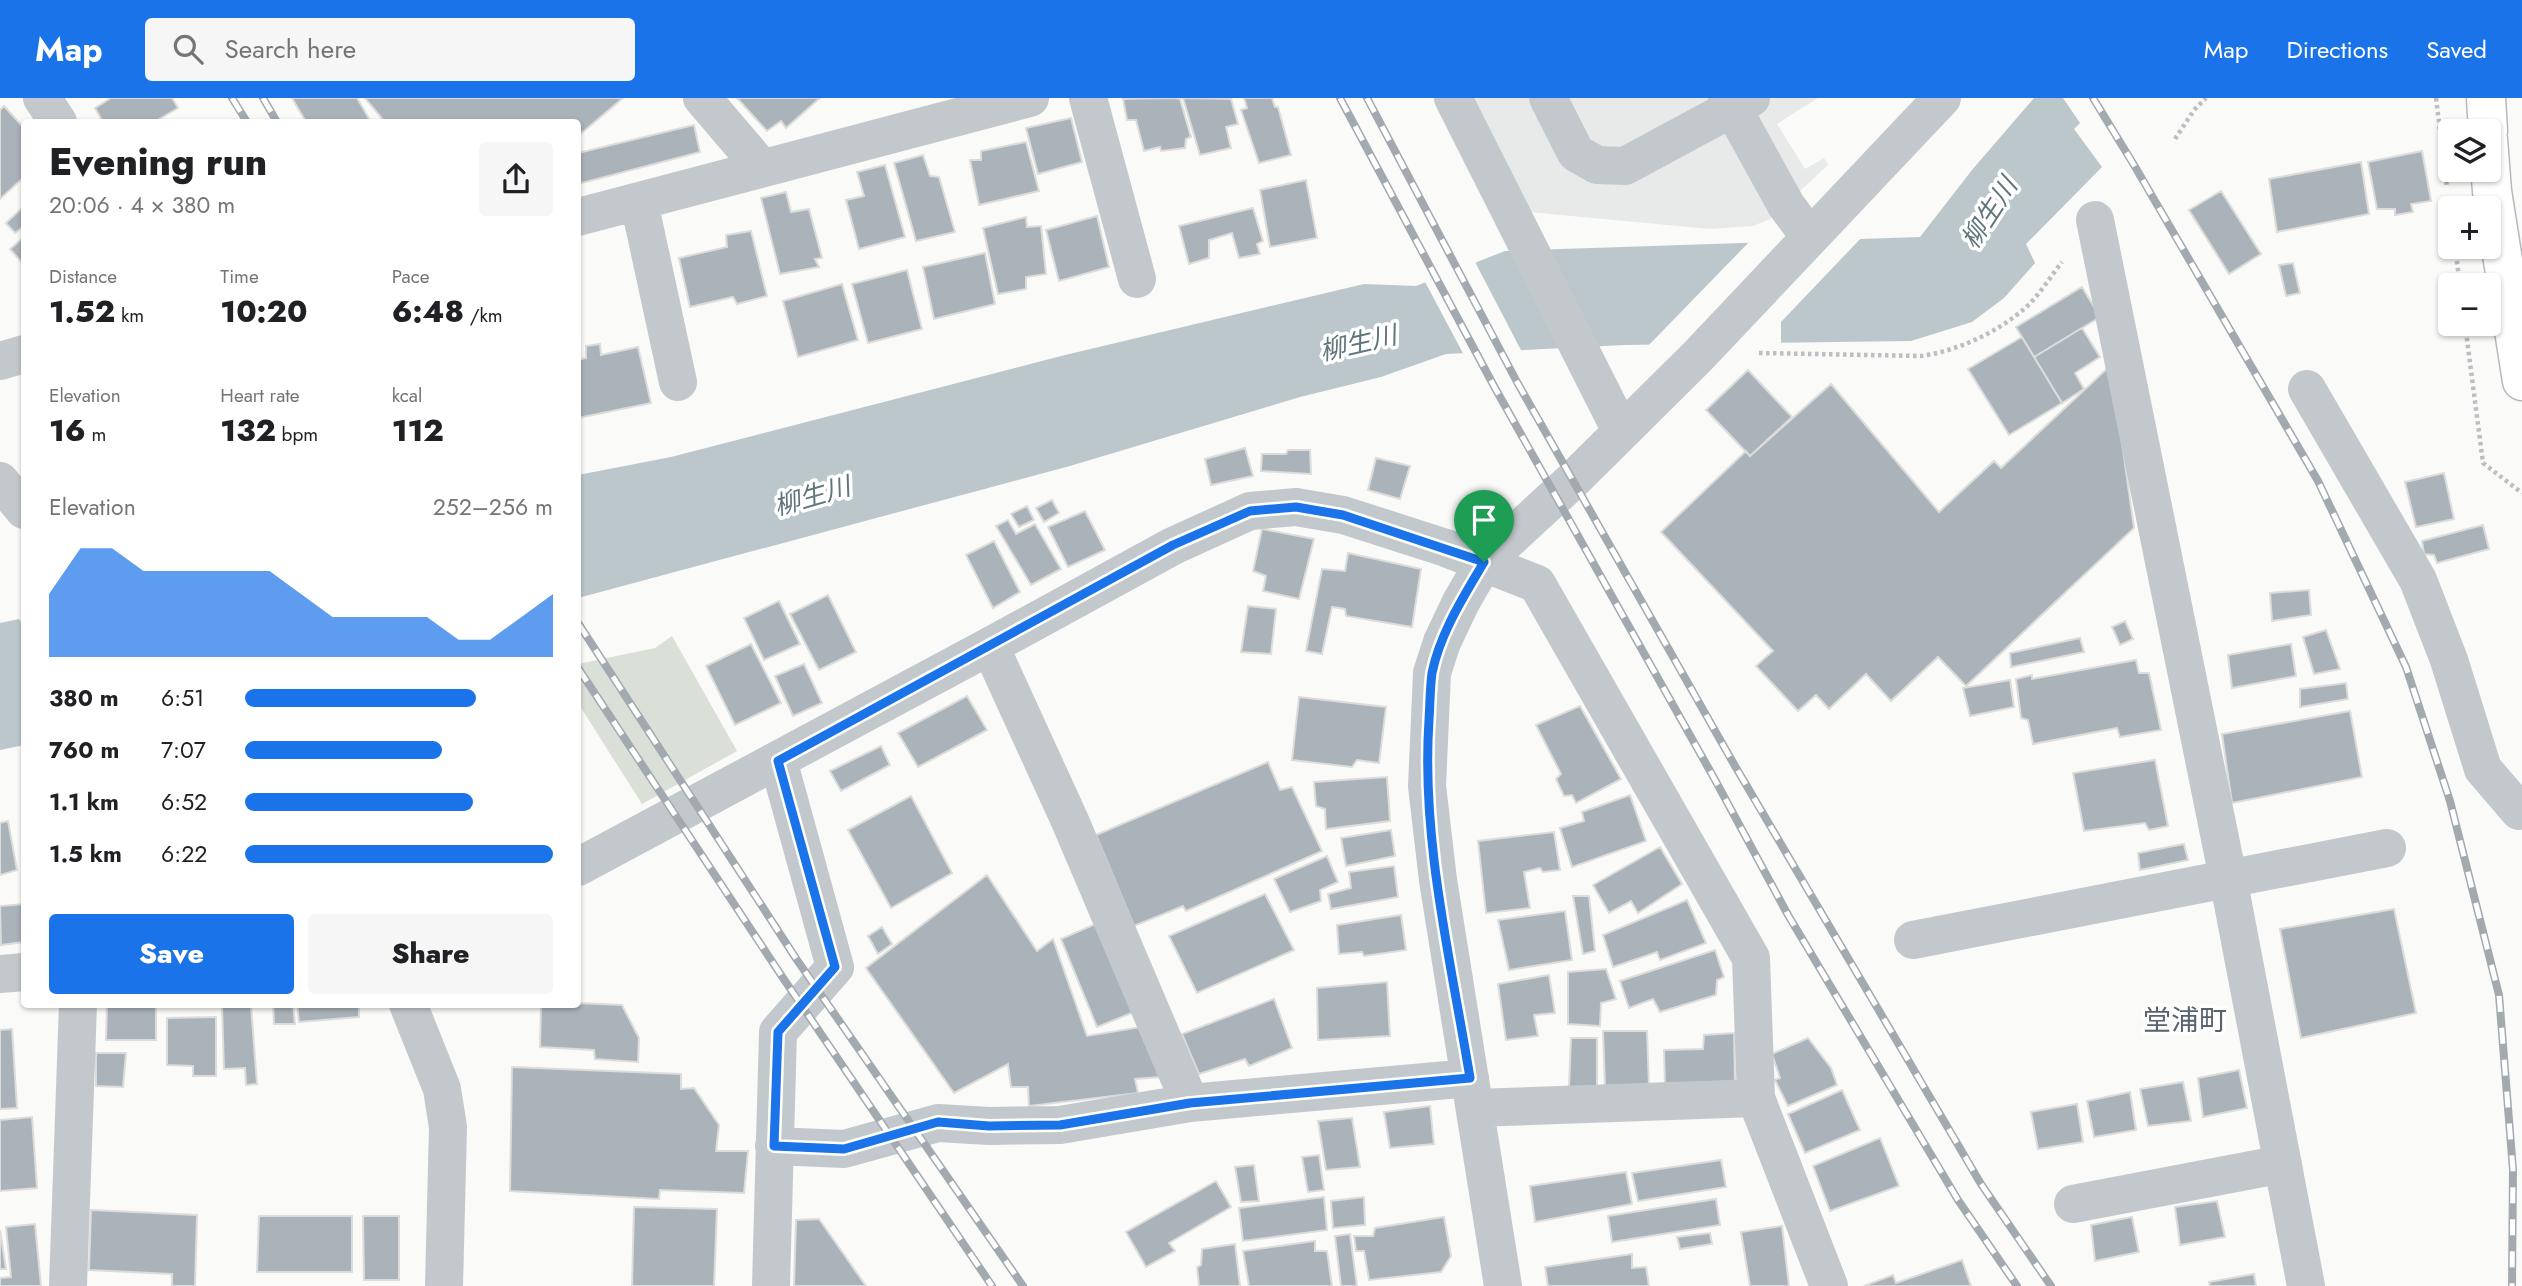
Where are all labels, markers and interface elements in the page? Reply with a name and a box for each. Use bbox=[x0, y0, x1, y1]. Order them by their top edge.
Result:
search box bbox=[145, 18, 635, 81]
text: Map bbox=[35, 26, 103, 73]
icon: search bbox=[169, 30, 207, 68]
text: Search here bbox=[225, 30, 356, 68]
text: Map bbox=[2204, 32, 2249, 67]
text: Directions bbox=[2287, 32, 2388, 67]
text: Saved bbox=[2426, 32, 2487, 67]
map controls bbox=[2438, 119, 2501, 336]
button: layers bbox=[2438, 119, 2501, 182]
text: Evening run bbox=[49, 134, 267, 189]
button: share bbox=[479, 142, 553, 216]
water label: 柳生川 bbox=[1952, 167, 2028, 256]
text: 20:06 · 4 × 380 m bbox=[49, 188, 235, 222]
button: + bbox=[2438, 196, 2501, 259]
text: Distance bbox=[49, 263, 117, 290]
text: Time bbox=[220, 263, 259, 290]
text: Pace bbox=[392, 263, 430, 290]
button: − bbox=[2438, 273, 2501, 336]
text: 1.52 bbox=[49, 290, 115, 333]
text: 10:20 bbox=[220, 290, 307, 333]
text: 6:48 bbox=[392, 290, 464, 333]
text: km bbox=[115, 302, 144, 329]
text: /km bbox=[464, 302, 503, 329]
water label: 柳生川 bbox=[1316, 315, 1403, 370]
text: Elevation bbox=[49, 382, 121, 409]
text: Heart rate bbox=[220, 382, 300, 409]
text: kcal bbox=[392, 382, 422, 409]
text: 16 bbox=[49, 409, 86, 452]
text: 132 bbox=[220, 409, 276, 452]
text: 112 bbox=[392, 409, 444, 452]
text: m bbox=[86, 421, 106, 448]
text: bpm bbox=[276, 421, 318, 448]
water label: 柳生川 bbox=[769, 466, 858, 525]
text: Elevation bbox=[49, 490, 136, 524]
text: 252–256 m bbox=[433, 490, 553, 524]
pin bbox=[1454, 490, 1514, 562]
icon: arrive bbox=[1465, 501, 1503, 539]
text: 380 m bbox=[49, 681, 119, 715]
text: 6:51 bbox=[161, 681, 204, 715]
text: 760 m bbox=[49, 733, 119, 767]
text: 7:07 bbox=[161, 733, 206, 767]
text: 1.1 km bbox=[49, 785, 119, 819]
text: 6:52 bbox=[161, 785, 207, 819]
text: 1.5 km bbox=[49, 837, 122, 871]
text: 6:22 bbox=[161, 837, 207, 871]
button: Save bbox=[49, 914, 294, 994]
button: Share bbox=[308, 914, 553, 994]
district label: 堂浦町 bbox=[2143, 1000, 2227, 1041]

